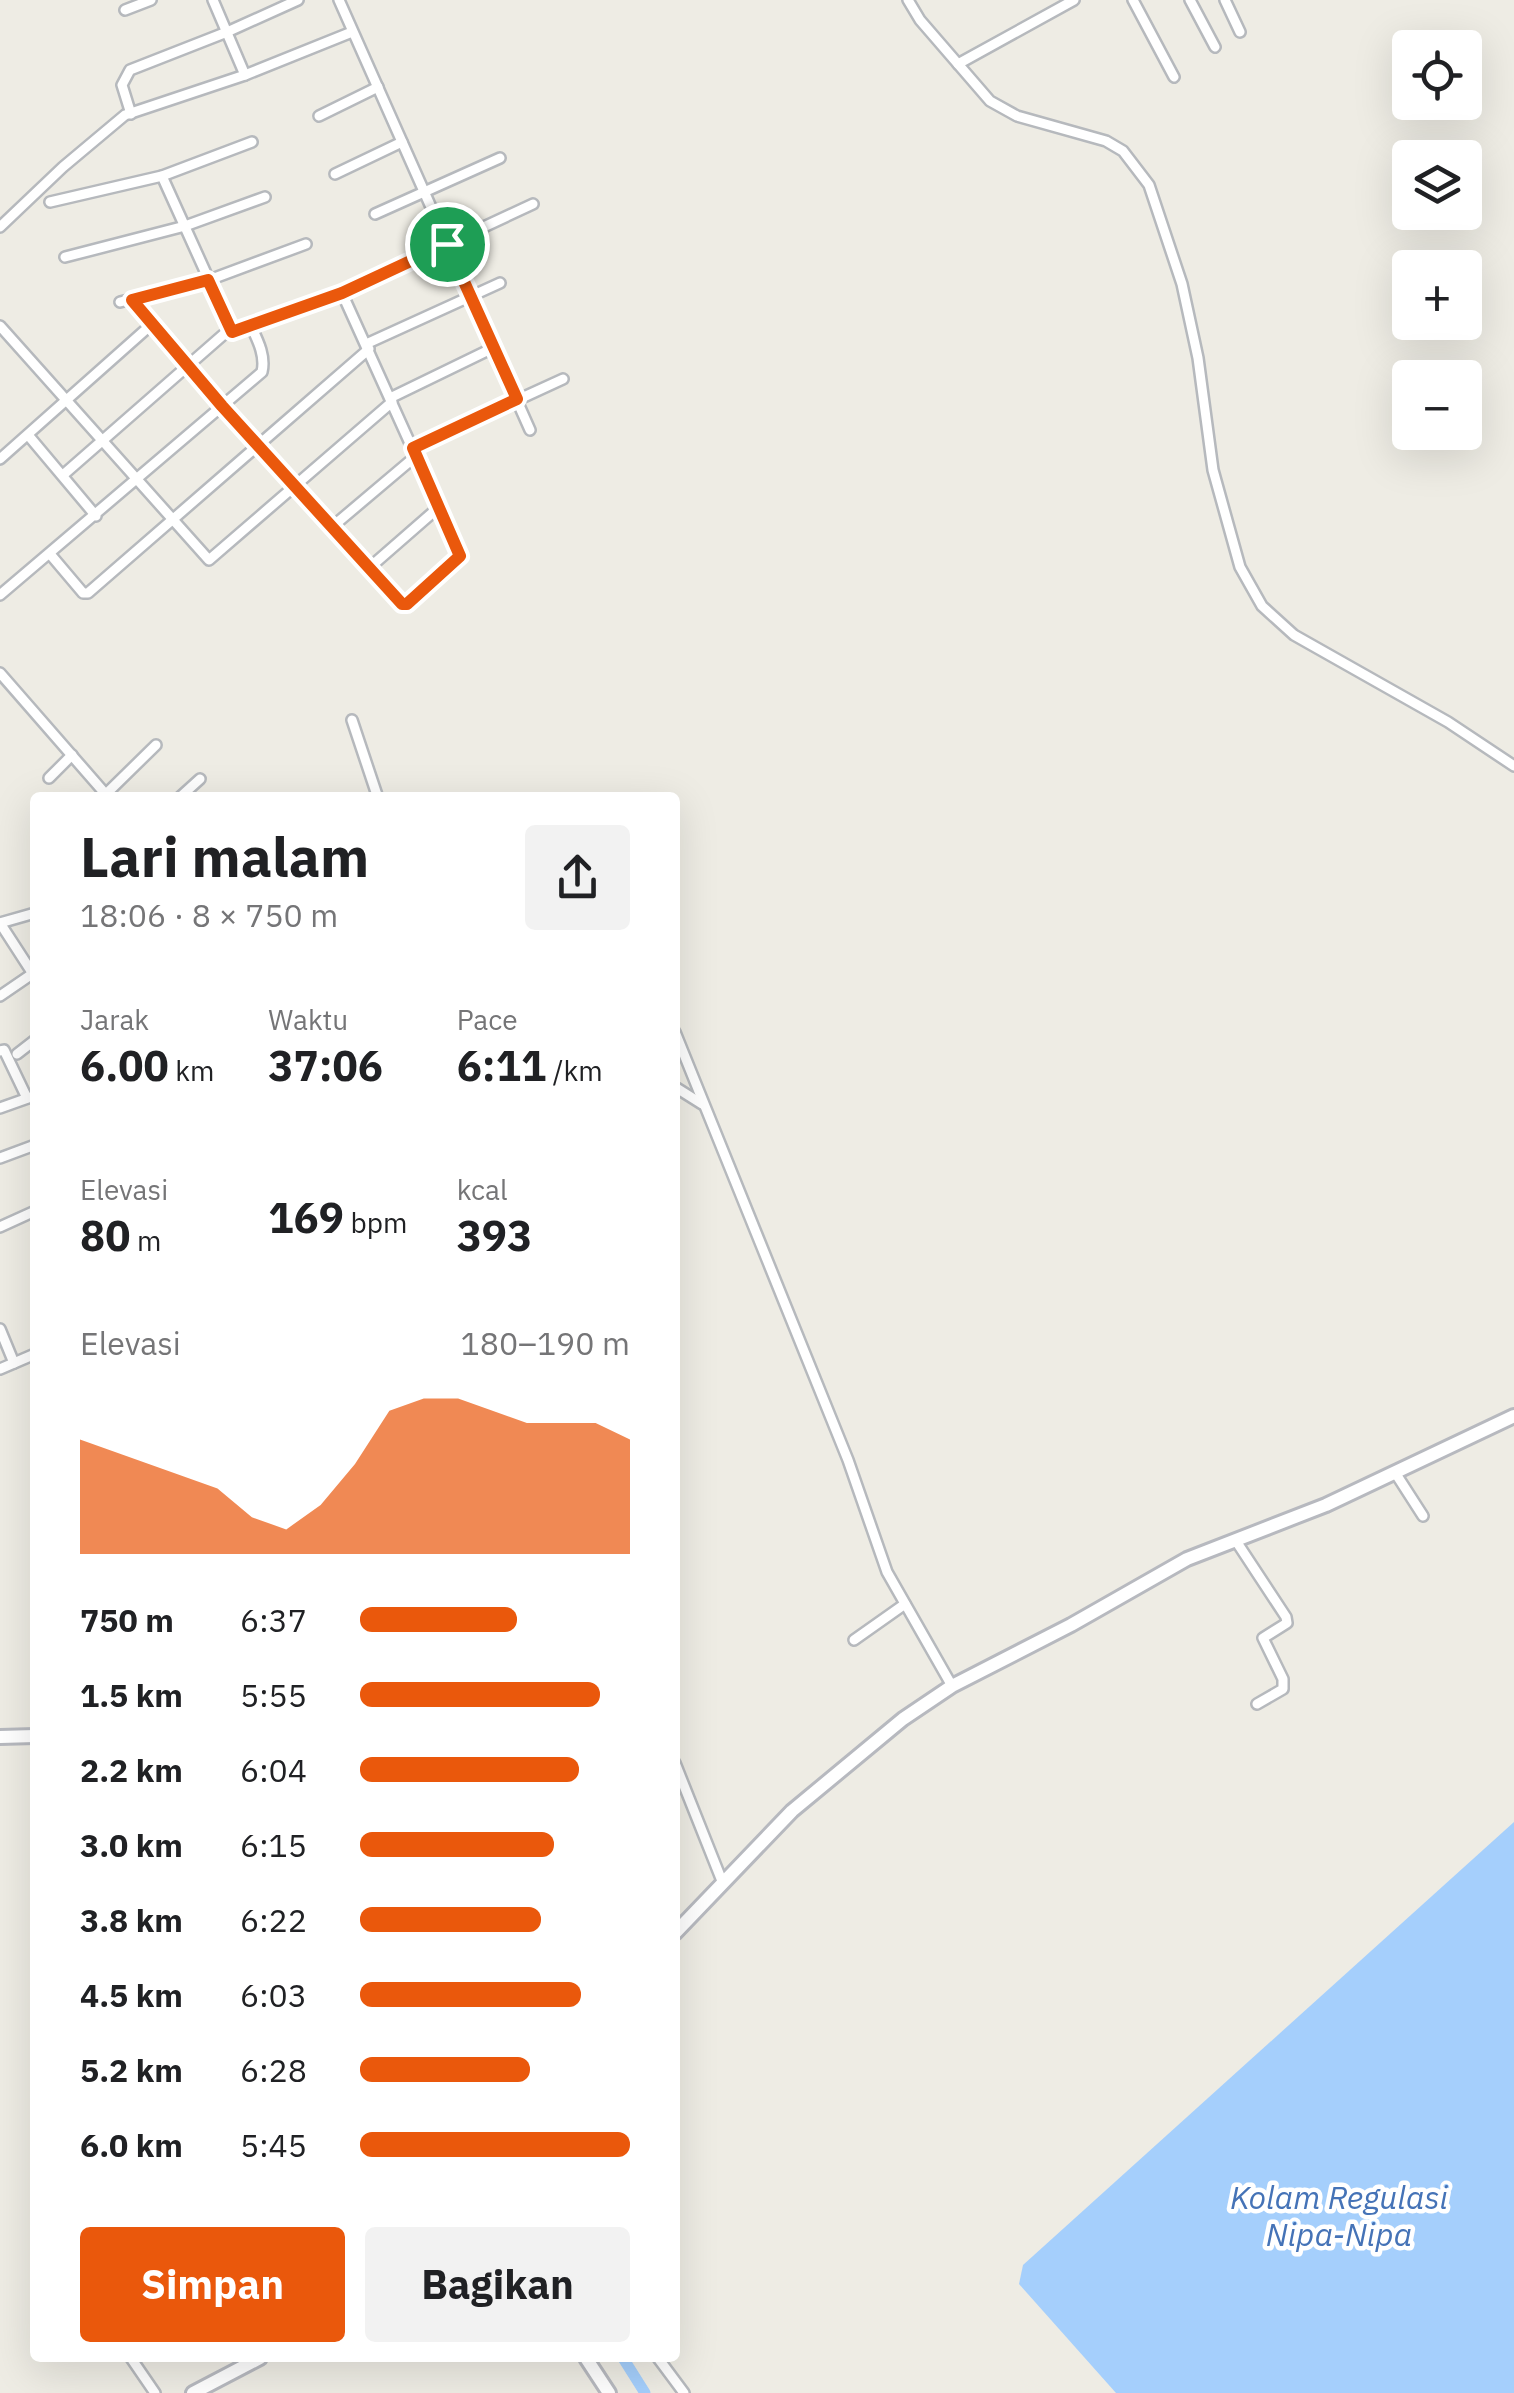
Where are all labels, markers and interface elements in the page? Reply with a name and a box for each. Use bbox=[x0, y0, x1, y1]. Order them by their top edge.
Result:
map controls bbox=[1392, 30, 1482, 450]
button: locate bbox=[1392, 30, 1482, 120]
button: layers bbox=[1392, 140, 1482, 230]
pin bbox=[405, 202, 490, 287]
icon: arrive bbox=[420, 217, 475, 272]
button: + bbox=[1392, 250, 1482, 340]
button: − bbox=[1392, 360, 1482, 450]
text: Lari malam bbox=[80, 821, 369, 892]
button: share bbox=[525, 825, 630, 930]
text: 18:06 · 8 × 750 m bbox=[80, 894, 338, 936]
text: Jarak bbox=[80, 1001, 149, 1038]
text: Waktu bbox=[268, 1001, 348, 1038]
text: Pace bbox=[457, 1001, 518, 1038]
text: 6.00 bbox=[80, 1038, 169, 1093]
text: 37:06 bbox=[268, 1038, 383, 1093]
text: 6:11 bbox=[457, 1038, 546, 1093]
text: km bbox=[169, 1052, 214, 1089]
text: /km bbox=[546, 1052, 603, 1089]
text: Elevasi bbox=[80, 1171, 168, 1208]
text: kcal bbox=[457, 1171, 508, 1208]
text: 169 bbox=[268, 1190, 344, 1245]
text: bpm bbox=[344, 1204, 407, 1241]
text: 80 bbox=[80, 1208, 130, 1263]
text: 393 bbox=[457, 1208, 532, 1263]
text: m bbox=[130, 1222, 161, 1259]
text: Elevasi bbox=[80, 1322, 181, 1364]
text: 180–190 m bbox=[460, 1322, 630, 1364]
text: 750 m bbox=[80, 1599, 174, 1641]
text: 6:37 bbox=[240, 1599, 307, 1641]
text: 1.5 km bbox=[80, 1674, 183, 1716]
text: 5:55 bbox=[240, 1674, 307, 1716]
text: 2.2 km bbox=[80, 1749, 183, 1791]
text: 6:04 bbox=[240, 1749, 307, 1791]
text: 3.0 km bbox=[80, 1824, 183, 1866]
text: 6:15 bbox=[240, 1824, 307, 1866]
text: 3.8 km bbox=[80, 1899, 183, 1941]
text: 6:22 bbox=[240, 1899, 307, 1941]
text: 4.5 km bbox=[80, 1974, 183, 2016]
text: 6:03 bbox=[240, 1974, 307, 2016]
text: 5.2 km bbox=[80, 2049, 183, 2091]
text: 6:28 bbox=[240, 2049, 307, 2091]
text: 6.0 km bbox=[80, 2124, 183, 2166]
text: 5:45 bbox=[240, 2124, 307, 2166]
water label: Kolam Regulasi Nipa-Nipa bbox=[1230, 2176, 1449, 2255]
button: Simpan bbox=[80, 2227, 345, 2342]
button: Bagikan bbox=[365, 2227, 630, 2342]

